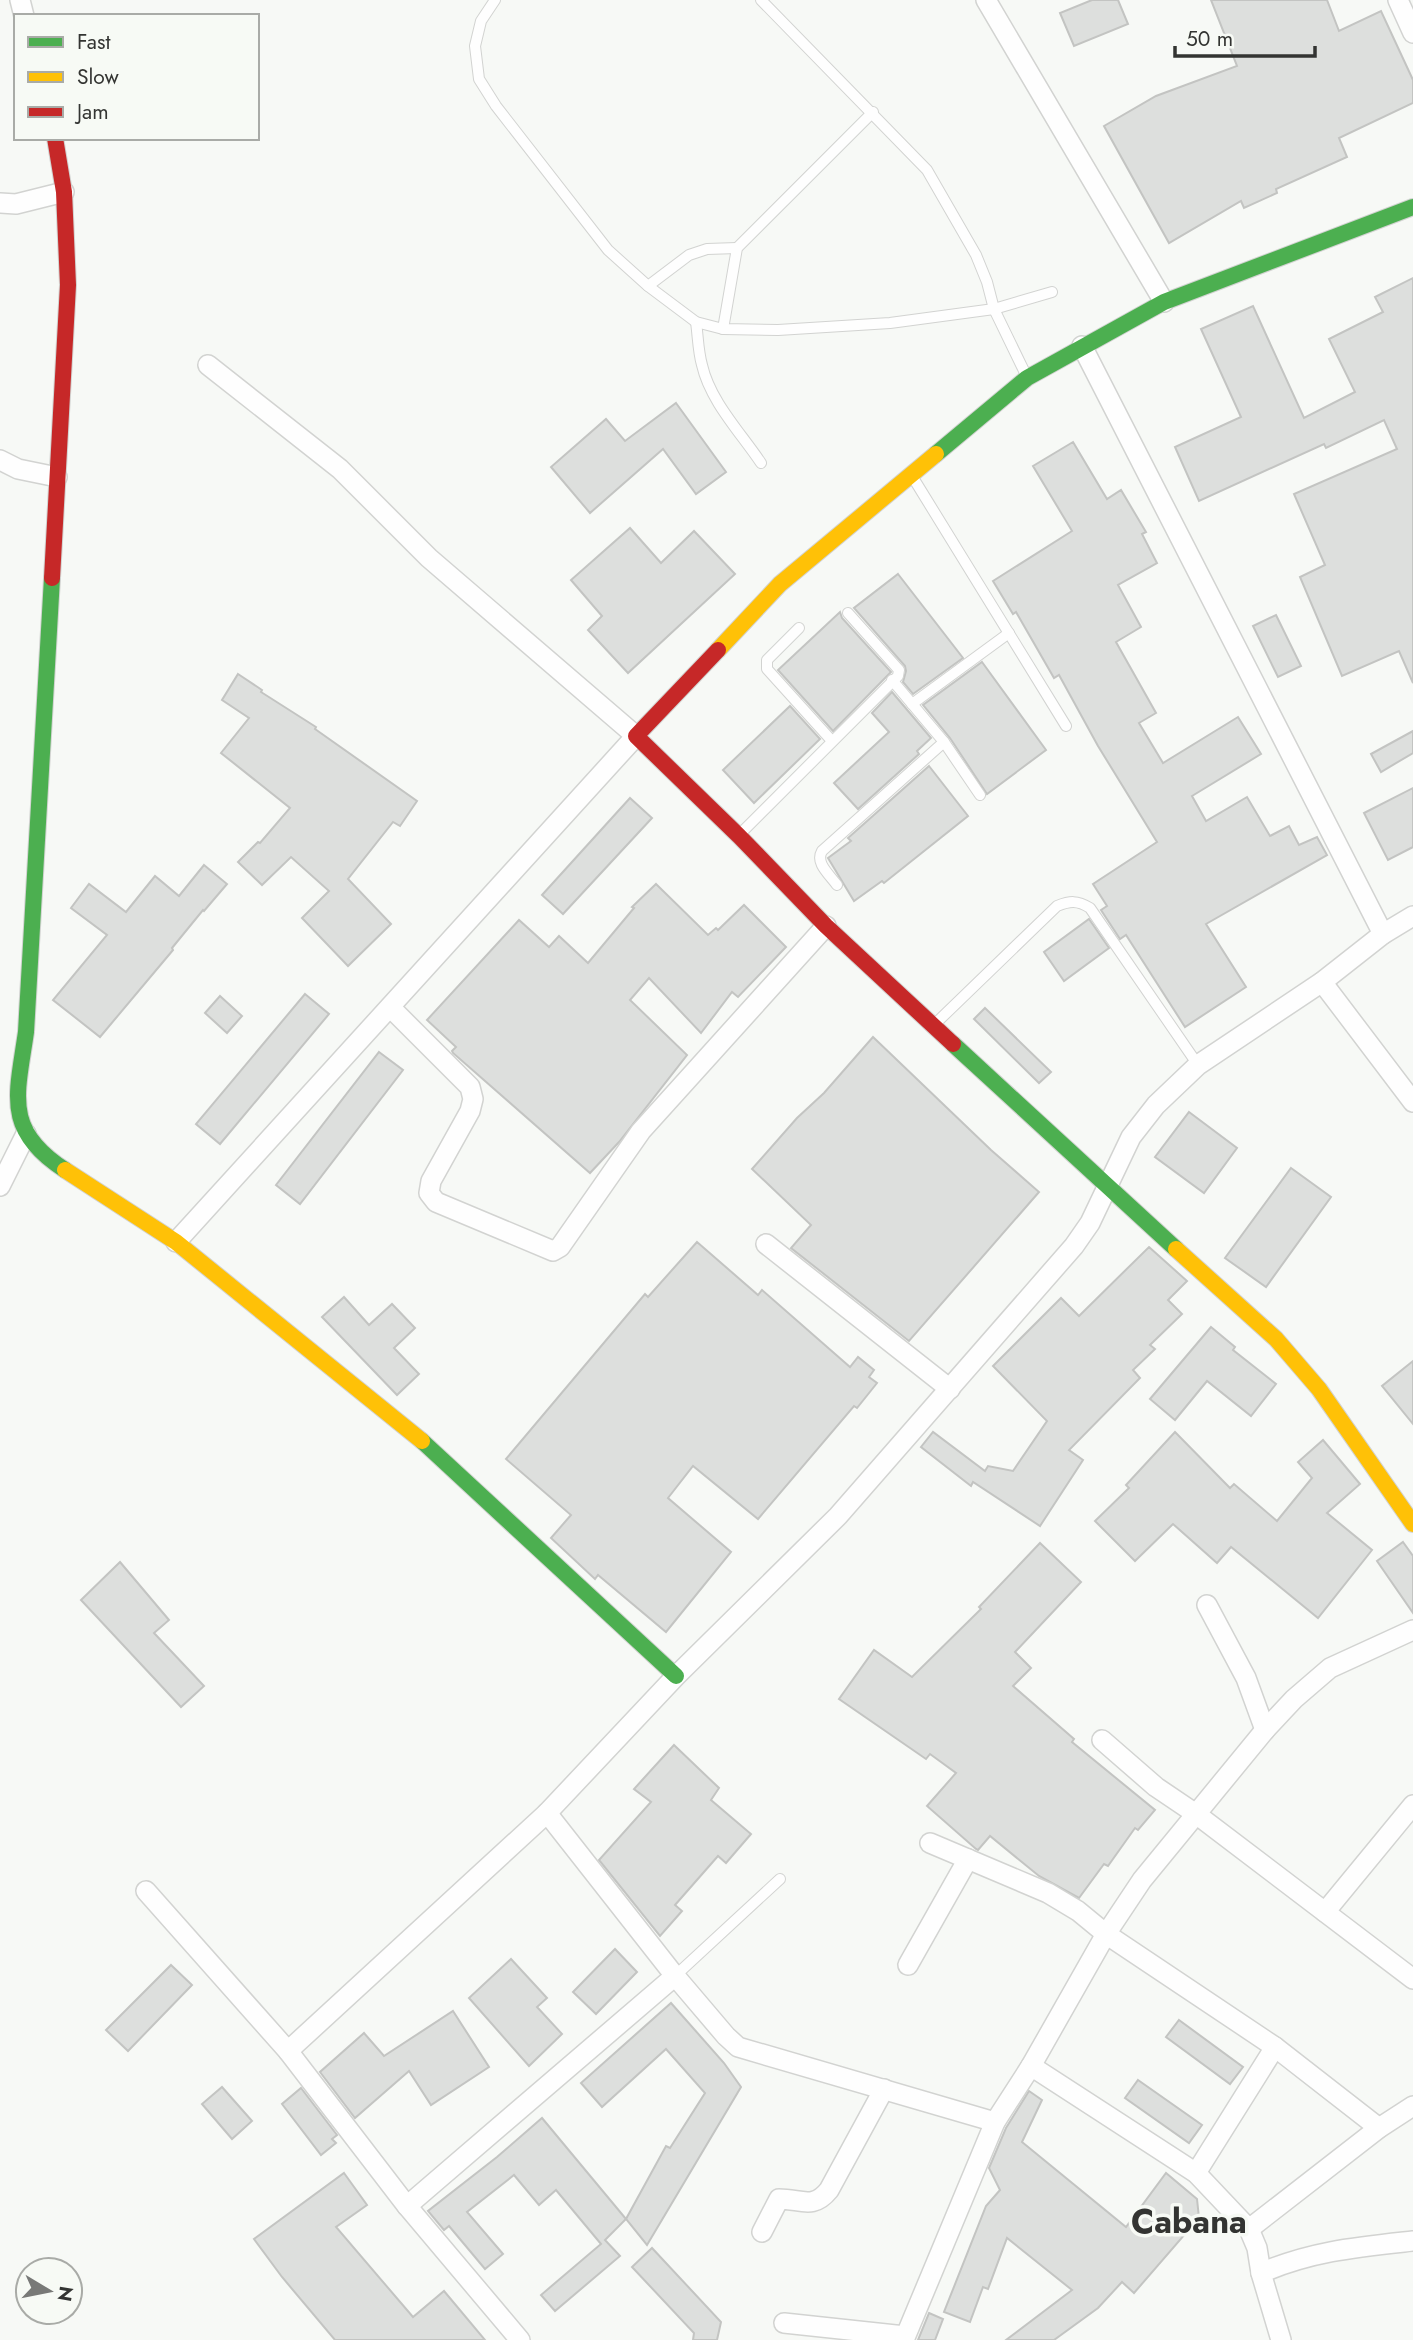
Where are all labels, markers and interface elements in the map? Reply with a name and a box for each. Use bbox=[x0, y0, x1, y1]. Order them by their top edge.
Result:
legend bbox=[14, 14, 259, 140]
scale bar bbox=[1175, 14, 1315, 58]
text: 50 m bbox=[1186, 24, 1233, 54]
text: Fast bbox=[77, 27, 110, 57]
text: Slow bbox=[77, 62, 119, 92]
text: Jam bbox=[74, 97, 109, 127]
district label: Cabana bbox=[1131, 2198, 1247, 2245]
north arrow bbox=[14, 2256, 84, 2326]
text: N bbox=[51, 2284, 80, 2304]

